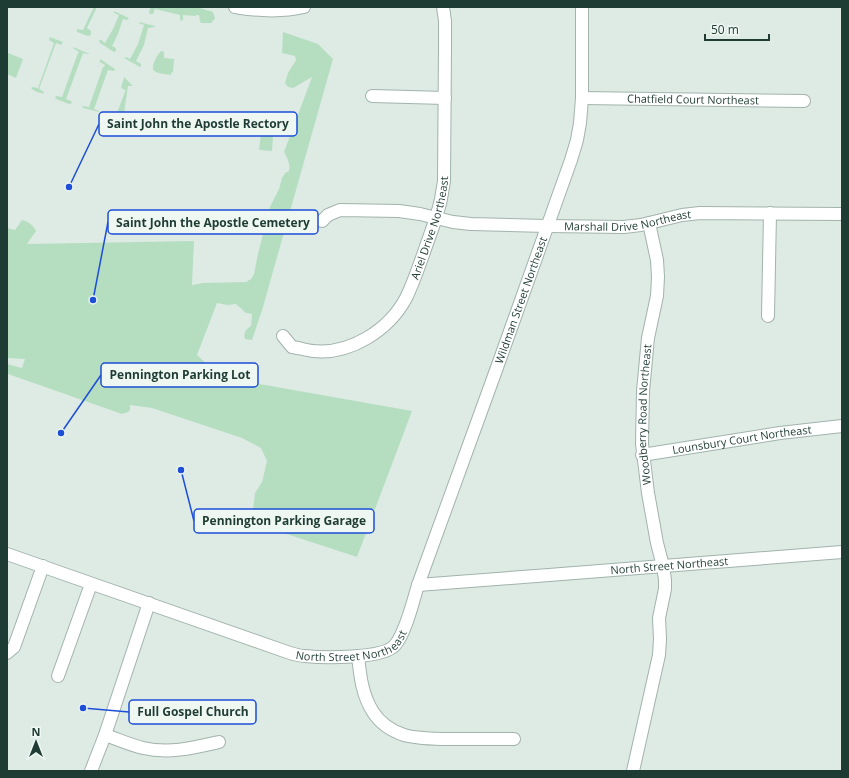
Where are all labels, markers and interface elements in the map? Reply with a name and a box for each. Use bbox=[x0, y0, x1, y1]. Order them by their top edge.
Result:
scale bar bbox=[705, 16, 769, 42]
text: 50 m bbox=[711, 21, 739, 38]
street label: Chatfield Court Northeast bbox=[627, 91, 759, 107]
callout: Saint John the Apostle Rectory bbox=[99, 112, 297, 136]
text: Saint John the Apostle Rectory bbox=[107, 115, 289, 132]
street label: Ariel Drive Northeast bbox=[407, 176, 451, 281]
street label: Marshall Drive Northeast bbox=[564, 206, 692, 234]
callout: Saint John the Apostle Cemetery bbox=[108, 210, 318, 234]
text: Saint John the Apostle Cemetery bbox=[116, 214, 310, 231]
street label: Wildman Street Northeast bbox=[491, 235, 550, 365]
street label: Woodberry Road Northeast bbox=[634, 343, 654, 486]
callout: Pennington Parking Lot bbox=[101, 363, 258, 387]
text: Pennington Parking Lot bbox=[110, 366, 250, 383]
street label: Lounsbury Court Northeast bbox=[671, 421, 812, 457]
callout: Pennington Parking Garage bbox=[194, 509, 374, 533]
text: Pennington Parking Garage bbox=[202, 512, 366, 529]
street label: North Street Northeast bbox=[610, 553, 729, 577]
street label: North Street Northeast bbox=[295, 627, 410, 664]
callout: Full Gospel Church bbox=[129, 700, 256, 724]
text: Full Gospel Church bbox=[137, 703, 249, 720]
north arrow bbox=[16, 722, 56, 762]
text: N bbox=[32, 724, 40, 739]

